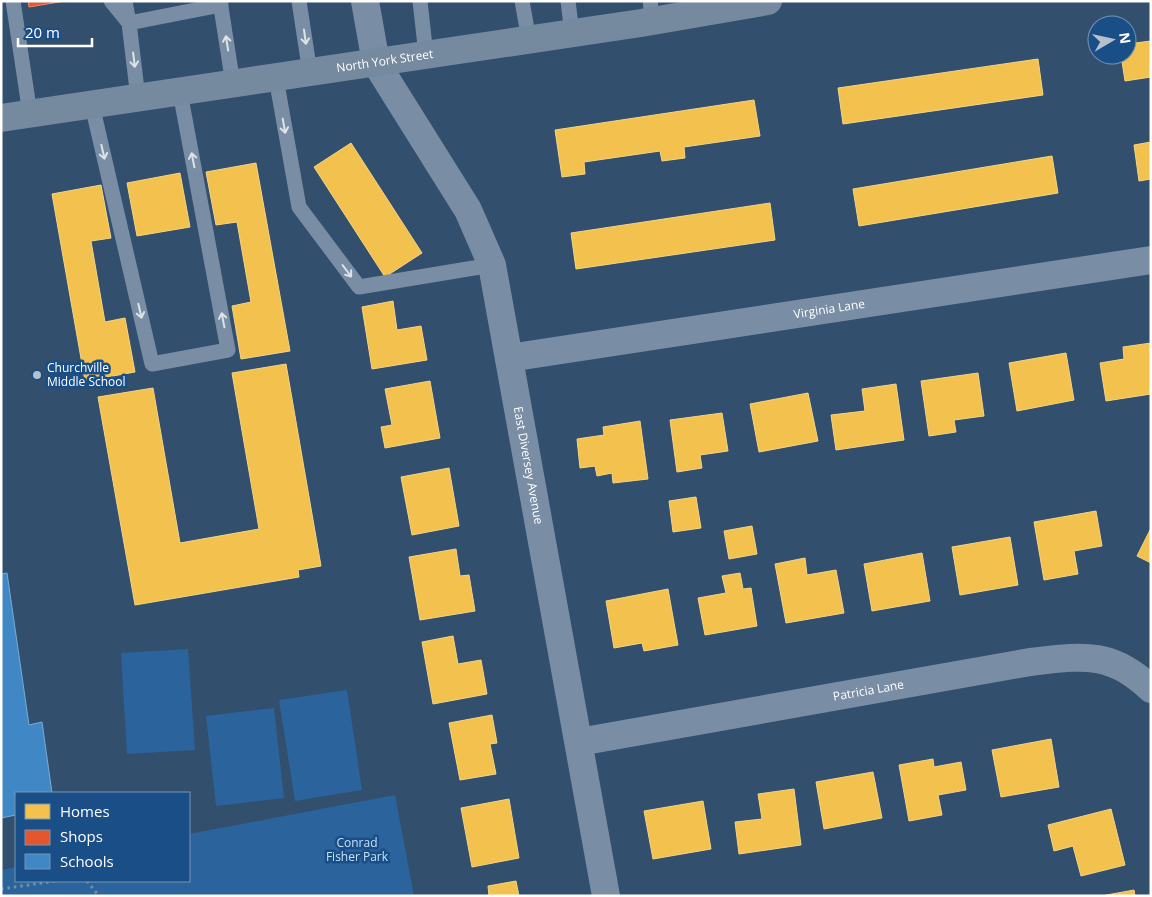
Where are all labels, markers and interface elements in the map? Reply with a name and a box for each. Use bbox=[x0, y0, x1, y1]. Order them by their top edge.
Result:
scale bar bbox=[18, 15, 91, 47]
north arrow bbox=[1087, 15, 1137, 65]
text: 20 m bbox=[25, 22, 60, 42]
one-way arrow bbox=[300, 29, 310, 45]
text: N bbox=[1115, 31, 1136, 45]
one-way arrow bbox=[221, 35, 231, 51]
street label: North York Street bbox=[335, 45, 434, 76]
one-way arrow bbox=[129, 52, 139, 68]
one-way arrow bbox=[280, 117, 290, 133]
one-way arrow bbox=[99, 144, 108, 160]
one-way arrow bbox=[188, 153, 197, 169]
one-way arrow bbox=[342, 264, 352, 278]
street label: Virginia Lane bbox=[792, 295, 866, 322]
one-way arrow bbox=[135, 302, 145, 318]
one-way arrow bbox=[217, 312, 227, 328]
place label: Churchville Middle School bbox=[47, 359, 126, 390]
marker: Churchville Middle School bbox=[31, 369, 43, 381]
street label: East Diversey Avenue bbox=[510, 405, 548, 526]
street label: Patricia Lane bbox=[832, 675, 905, 705]
legend bbox=[15, 792, 190, 882]
text: Homes bbox=[60, 801, 110, 821]
text: Shops bbox=[60, 826, 103, 846]
park label: Conrad Fisher Park bbox=[326, 834, 389, 865]
text: Schools bbox=[60, 851, 114, 871]

